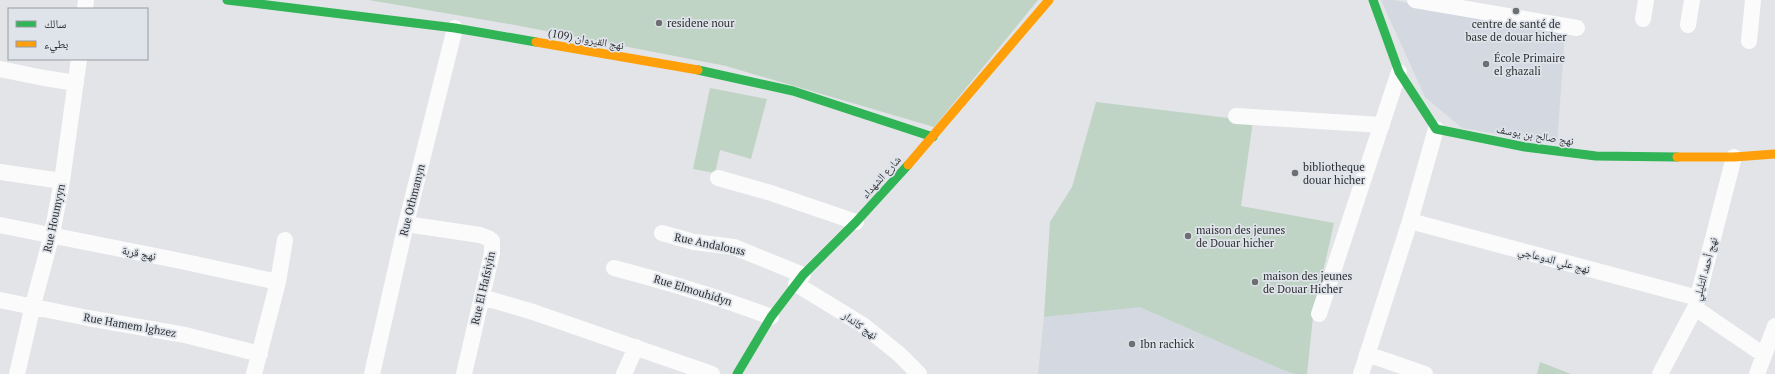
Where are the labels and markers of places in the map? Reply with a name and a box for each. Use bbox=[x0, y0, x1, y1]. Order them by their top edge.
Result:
marker: centre de santé de base de douar hicher bbox=[1511, 6, 1521, 16]
place label: residene nour bbox=[667, 16, 735, 30]
place label: centre de santé de base de douar hicher bbox=[1466, 17, 1567, 44]
marker: residene nour bbox=[654, 18, 664, 28]
place label: École Primaire el ghazali bbox=[1494, 51, 1566, 78]
marker: École Primaire el ghazali bbox=[1481, 59, 1491, 69]
place label: bibliotheque douar hicher bbox=[1303, 160, 1366, 187]
marker: bibliotheque douar hicher bbox=[1290, 168, 1300, 178]
place label: maison des jeunes de Douar hicher bbox=[1196, 223, 1286, 250]
marker: maison des jeunes de Douar hicher bbox=[1183, 231, 1193, 241]
place label: maison des jeunes de Douar Hicher bbox=[1263, 269, 1353, 296]
marker: maison des jeunes de Douar Hicher bbox=[1250, 277, 1260, 287]
place label: Ibn rachick bbox=[1140, 337, 1195, 351]
marker: Ibn rachick bbox=[1127, 339, 1137, 349]

